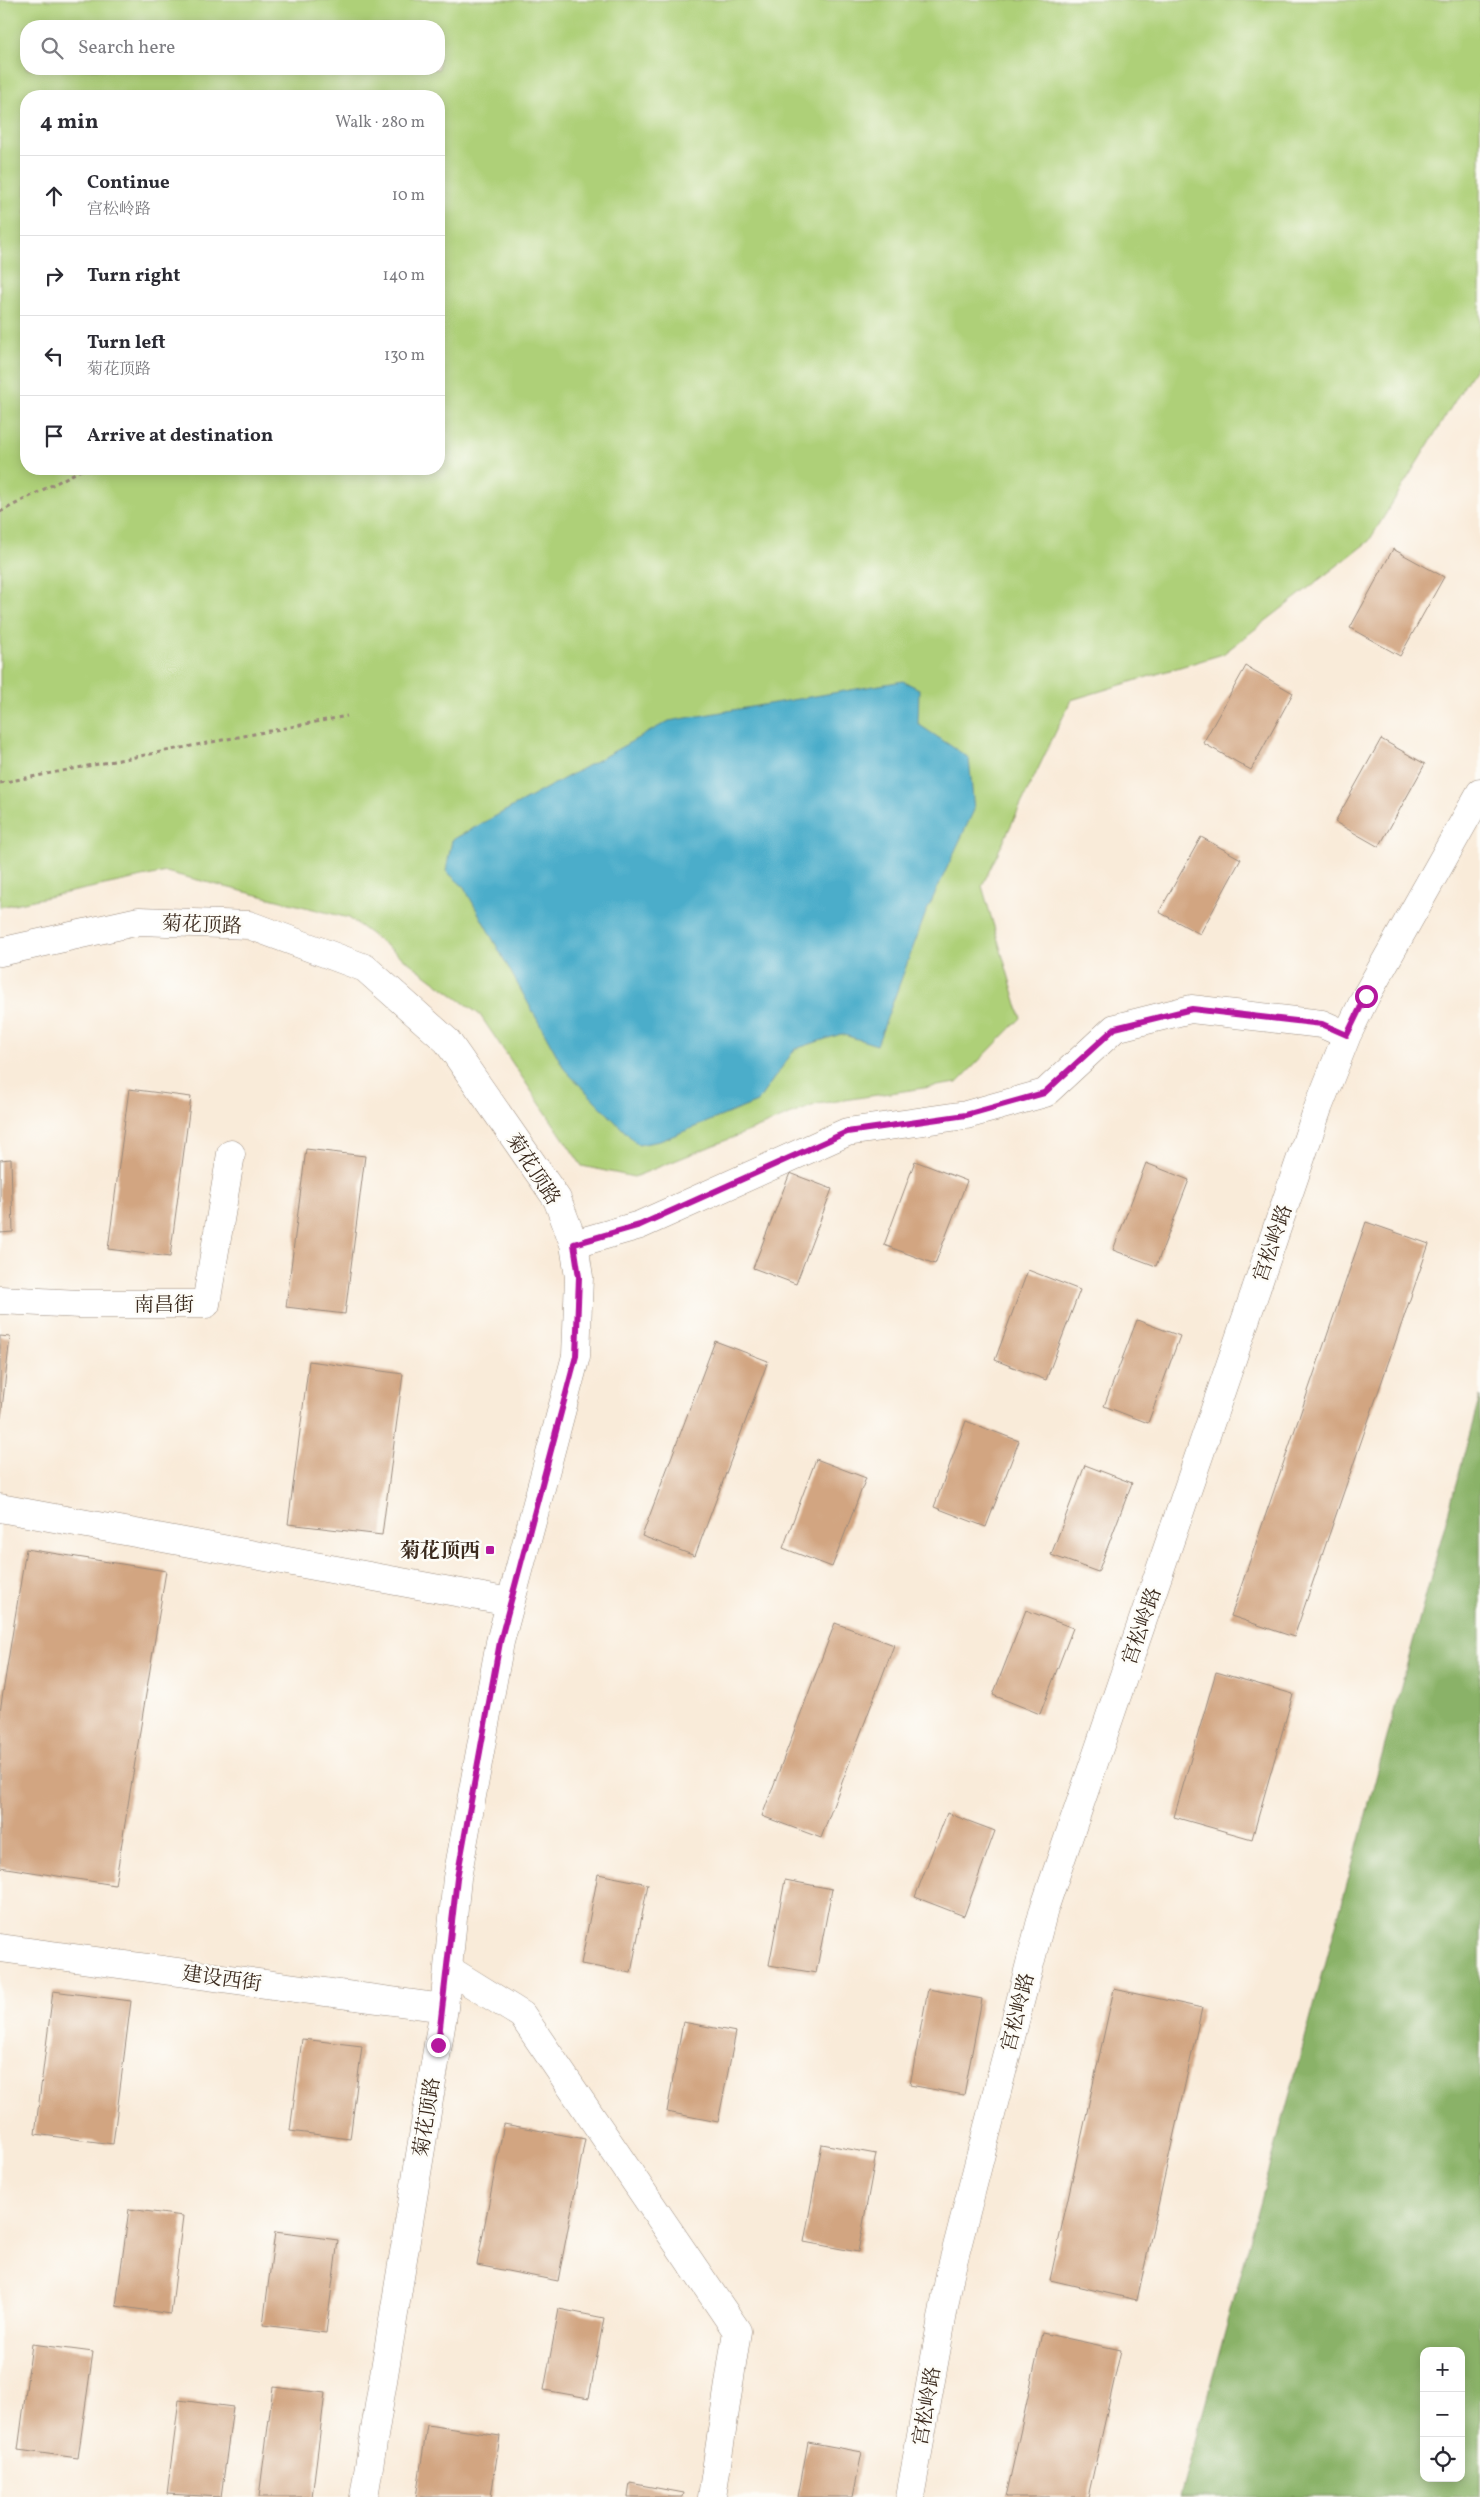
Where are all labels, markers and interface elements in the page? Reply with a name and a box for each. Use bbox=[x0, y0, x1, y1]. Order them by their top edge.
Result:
search box bbox=[20, 20, 445, 75]
icon: search bbox=[38, 34, 66, 62]
text: Search here bbox=[78, 35, 175, 61]
text: 4 min bbox=[40, 108, 99, 137]
text: Walk · 280 m bbox=[335, 112, 425, 134]
text: Continue bbox=[87, 170, 170, 196]
icon: ahead bbox=[40, 182, 68, 210]
text: 10 m bbox=[392, 185, 425, 207]
text: 宫松岭路 bbox=[87, 199, 151, 221]
icon: right bbox=[40, 262, 68, 290]
text: Turn right bbox=[87, 263, 180, 289]
text: 140 m bbox=[383, 265, 425, 287]
text: Turn left bbox=[87, 330, 166, 356]
icon: left bbox=[40, 342, 68, 370]
text: 130 m bbox=[384, 345, 425, 367]
text: 菊花顶路 bbox=[87, 359, 151, 381]
icon: arrive bbox=[40, 422, 68, 450]
text: Arrive at destination bbox=[87, 423, 273, 449]
street label: 菊花顶路 bbox=[161, 911, 242, 941]
route start bbox=[1355, 985, 1378, 1008]
street label: 菊花顶路 bbox=[499, 1129, 566, 1211]
street label: 宫松岭路 bbox=[1248, 1201, 1300, 1286]
street label: 南昌街 bbox=[134, 1292, 194, 1320]
place label: 菊花顶西 bbox=[400, 1538, 480, 1566]
marker: 菊花顶西 bbox=[484, 1544, 496, 1556]
street label: 宫松岭路 bbox=[1117, 1584, 1169, 1669]
street label: 建设西街 bbox=[180, 1961, 263, 1999]
street label: 宫松岭路 bbox=[996, 1970, 1042, 2055]
route end bbox=[427, 2034, 450, 2057]
street label: 菊花顶路 bbox=[408, 2076, 448, 2159]
map controls bbox=[1420, 2347, 1465, 2482]
button: + bbox=[1420, 2347, 1465, 2392]
street label: 宫松岭路 bbox=[907, 2365, 949, 2448]
button: − bbox=[1420, 2392, 1465, 2437]
button: locate bbox=[1420, 2437, 1465, 2482]

